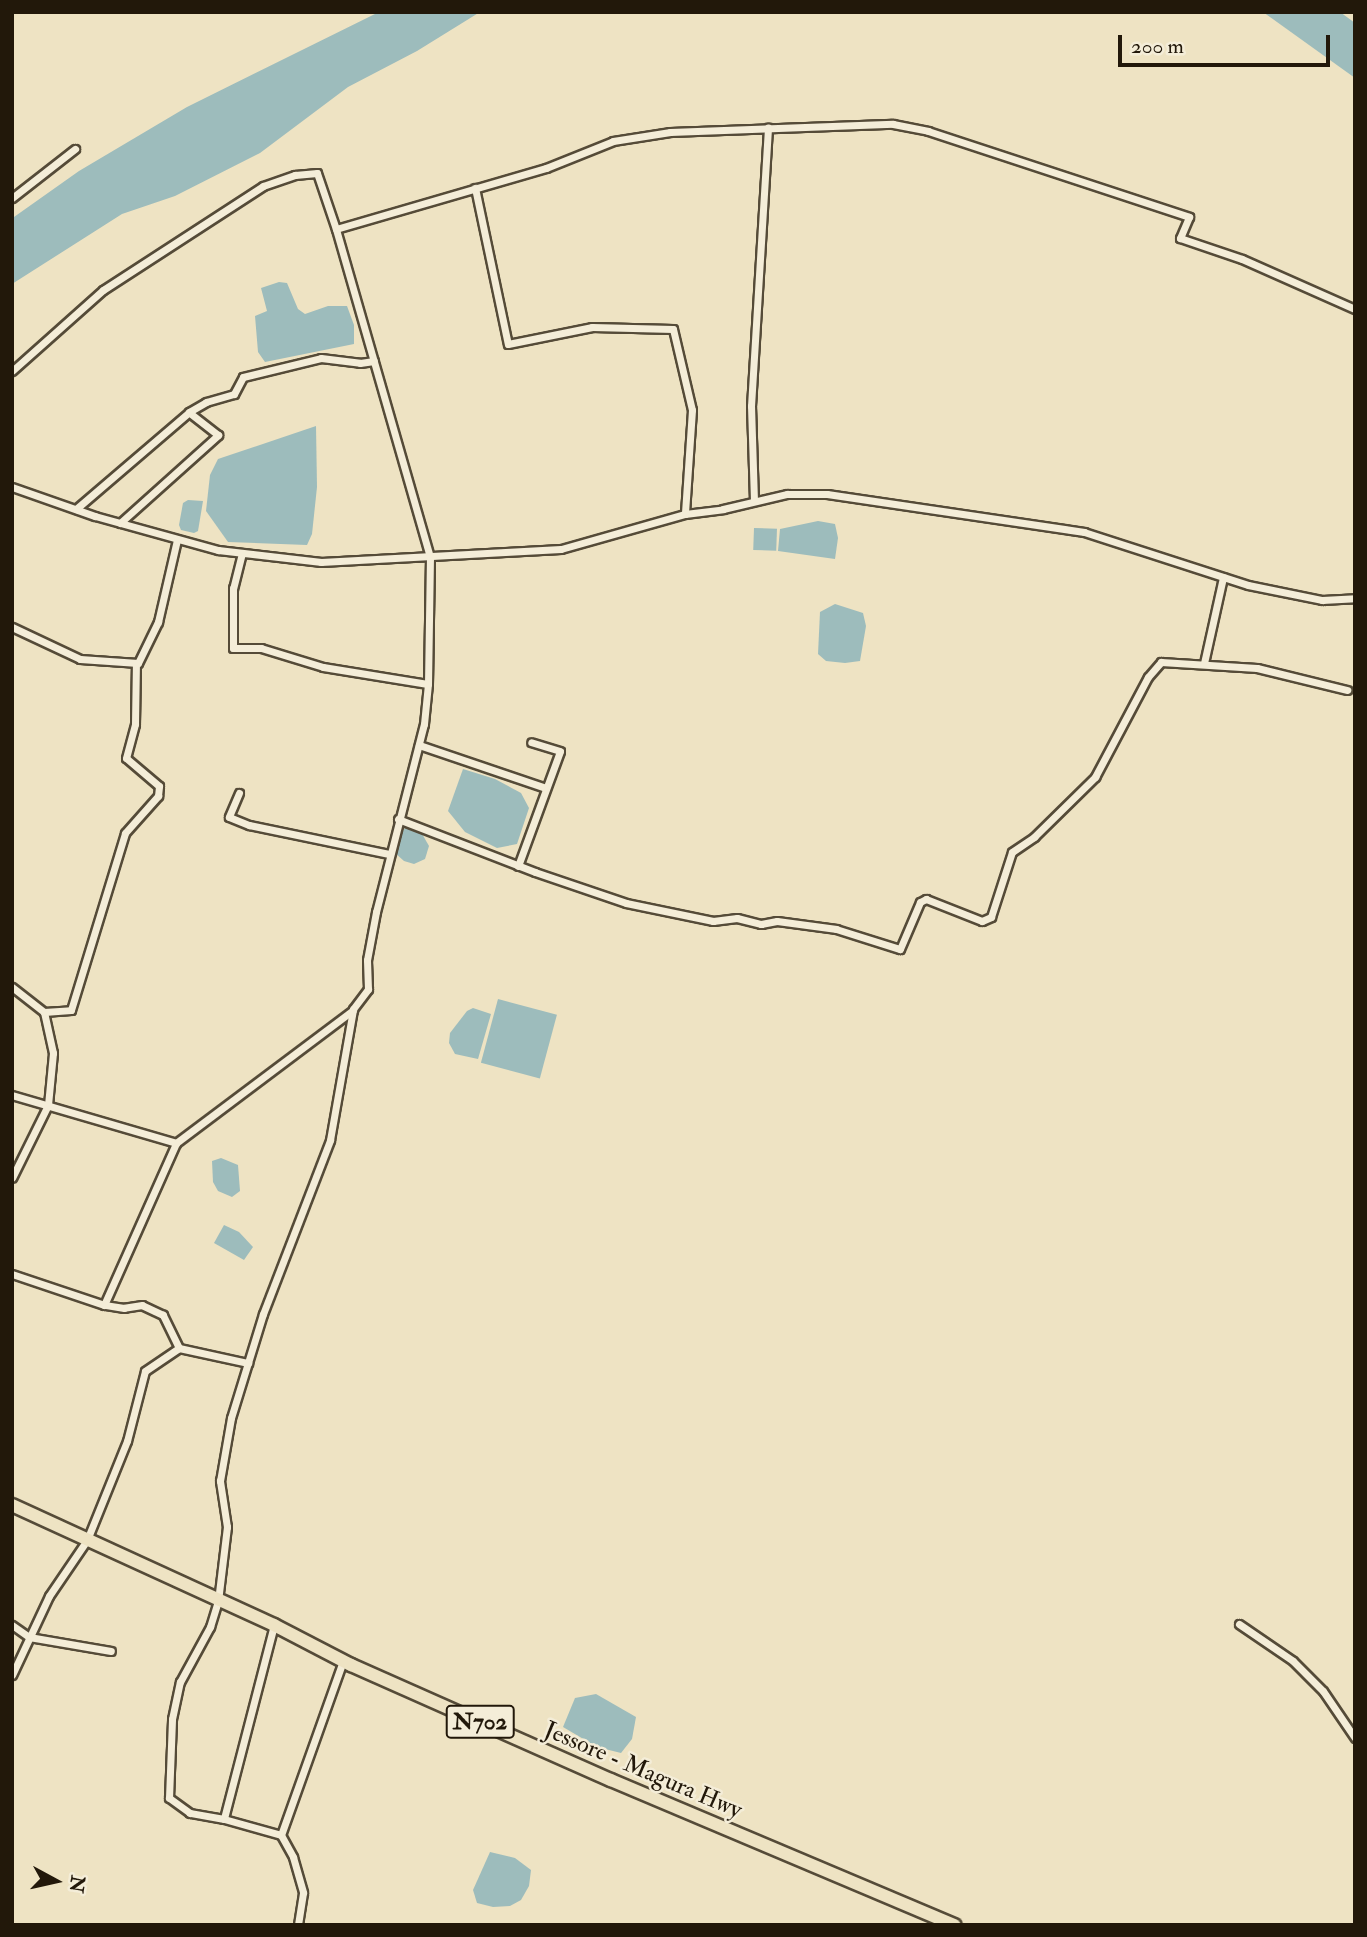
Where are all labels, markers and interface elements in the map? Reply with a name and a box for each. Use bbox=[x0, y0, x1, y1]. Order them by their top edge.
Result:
scale bar bbox=[1122, 21, 1334, 65]
text: 200 m bbox=[1131, 33, 1184, 60]
road number: N702 bbox=[445, 1702, 515, 1742]
street label: Jessore - Magura Hwy bbox=[540, 1715, 746, 1825]
north arrow bbox=[21, 1846, 91, 1916]
text: N bbox=[64, 1874, 90, 1894]

